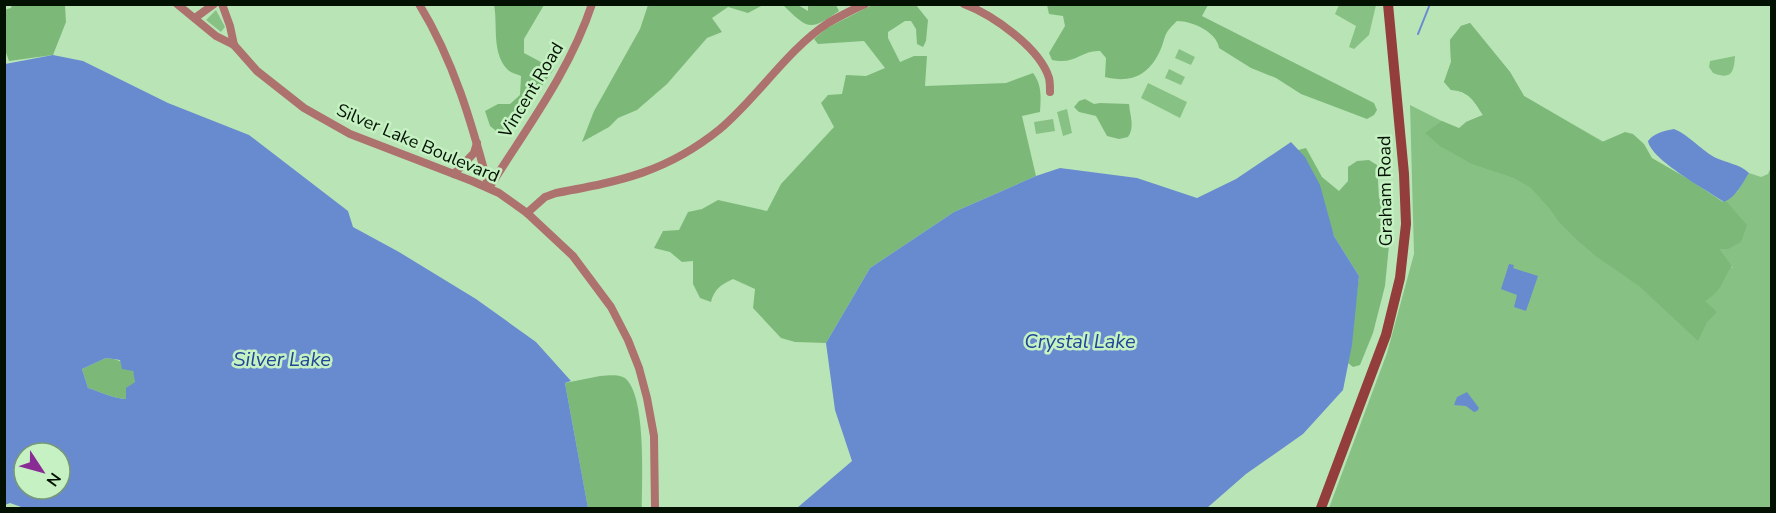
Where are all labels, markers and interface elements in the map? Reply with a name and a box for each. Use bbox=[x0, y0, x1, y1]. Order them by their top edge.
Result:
street label: Vincent Road bbox=[492, 38, 569, 143]
street label: Silver Lake Boulevard bbox=[333, 98, 503, 188]
street label: Graham Road bbox=[1372, 135, 1398, 247]
water label: Crystal Lake bbox=[1024, 328, 1136, 355]
water label: Silver Lake bbox=[233, 346, 331, 373]
north arrow bbox=[12, 441, 72, 501]
text: N bbox=[41, 468, 66, 491]

